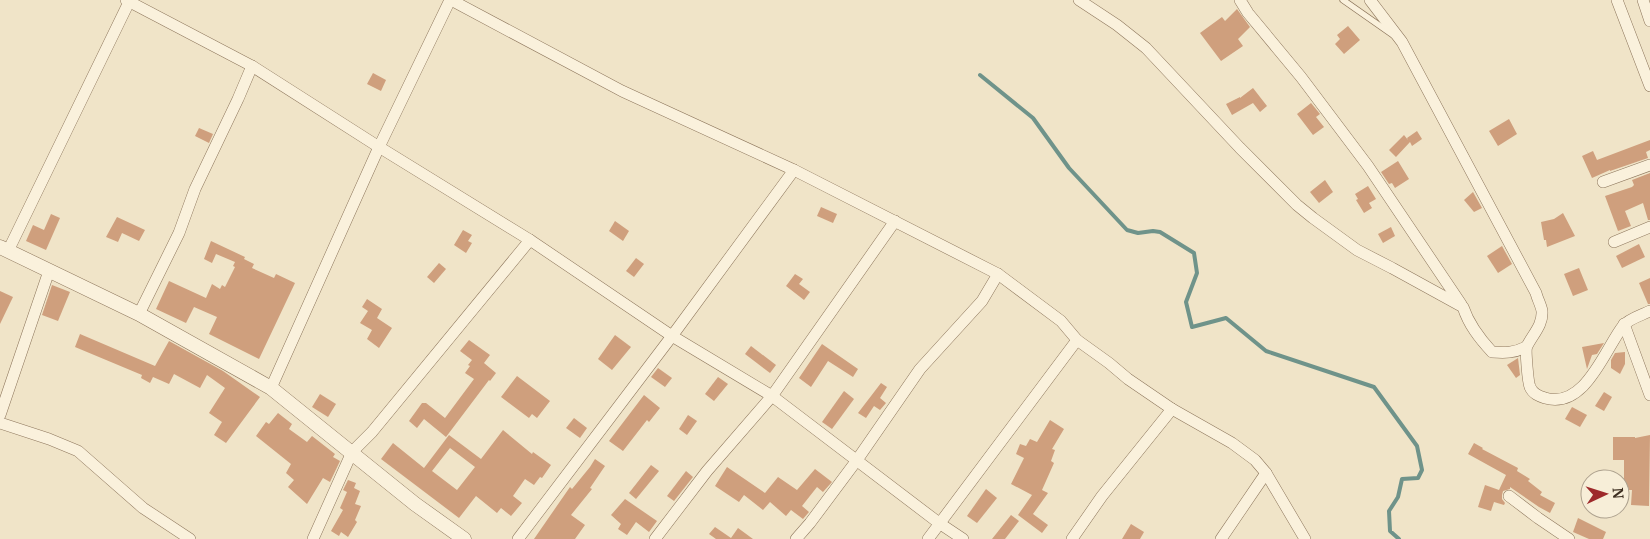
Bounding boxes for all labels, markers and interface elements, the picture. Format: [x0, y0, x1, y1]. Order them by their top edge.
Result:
north arrow [1580, 469, 1630, 519]
text: N [1609, 487, 1627, 499]

